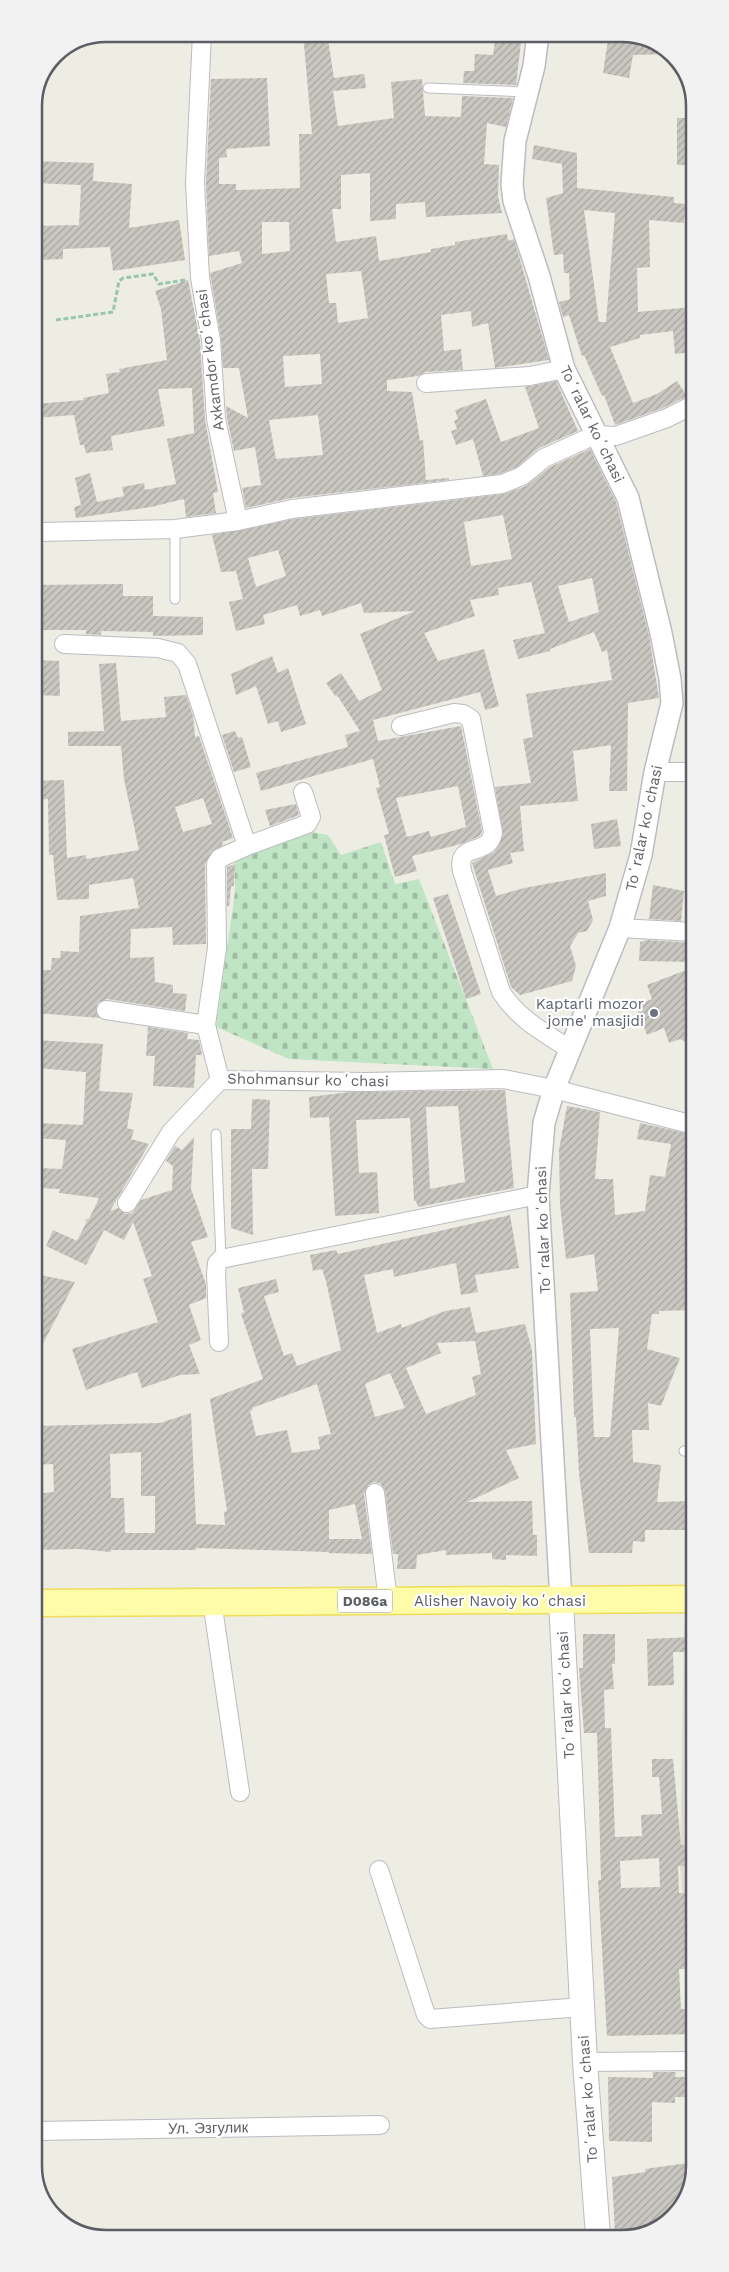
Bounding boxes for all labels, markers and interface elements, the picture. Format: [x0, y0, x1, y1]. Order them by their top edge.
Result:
street label: Axkamdor koʻchasi [192, 288, 228, 432]
street label: Toʻralar koʻchasi [556, 362, 628, 486]
street label: Toʻralar koʻchasi [622, 763, 666, 893]
place label: Kaptarli mozor jome' masjidi [536, 995, 644, 1030]
marker: Kaptarli mozor jome' masjidi [648, 1007, 660, 1019]
street label: Shohmansur koʻchasi [227, 1070, 389, 1090]
street label: Toʻralar koʻchasi [532, 1166, 554, 1294]
road number: D086a [338, 1590, 392, 1612]
street label: Alisher Navoiy koʻchasi [414, 1592, 586, 1610]
street label: Toʻralar koʻchasi [554, 1631, 578, 1759]
street label: Toʻralar koʻchasi [575, 2034, 601, 2164]
street label: Ул. Эзгулик [168, 2118, 249, 2138]

